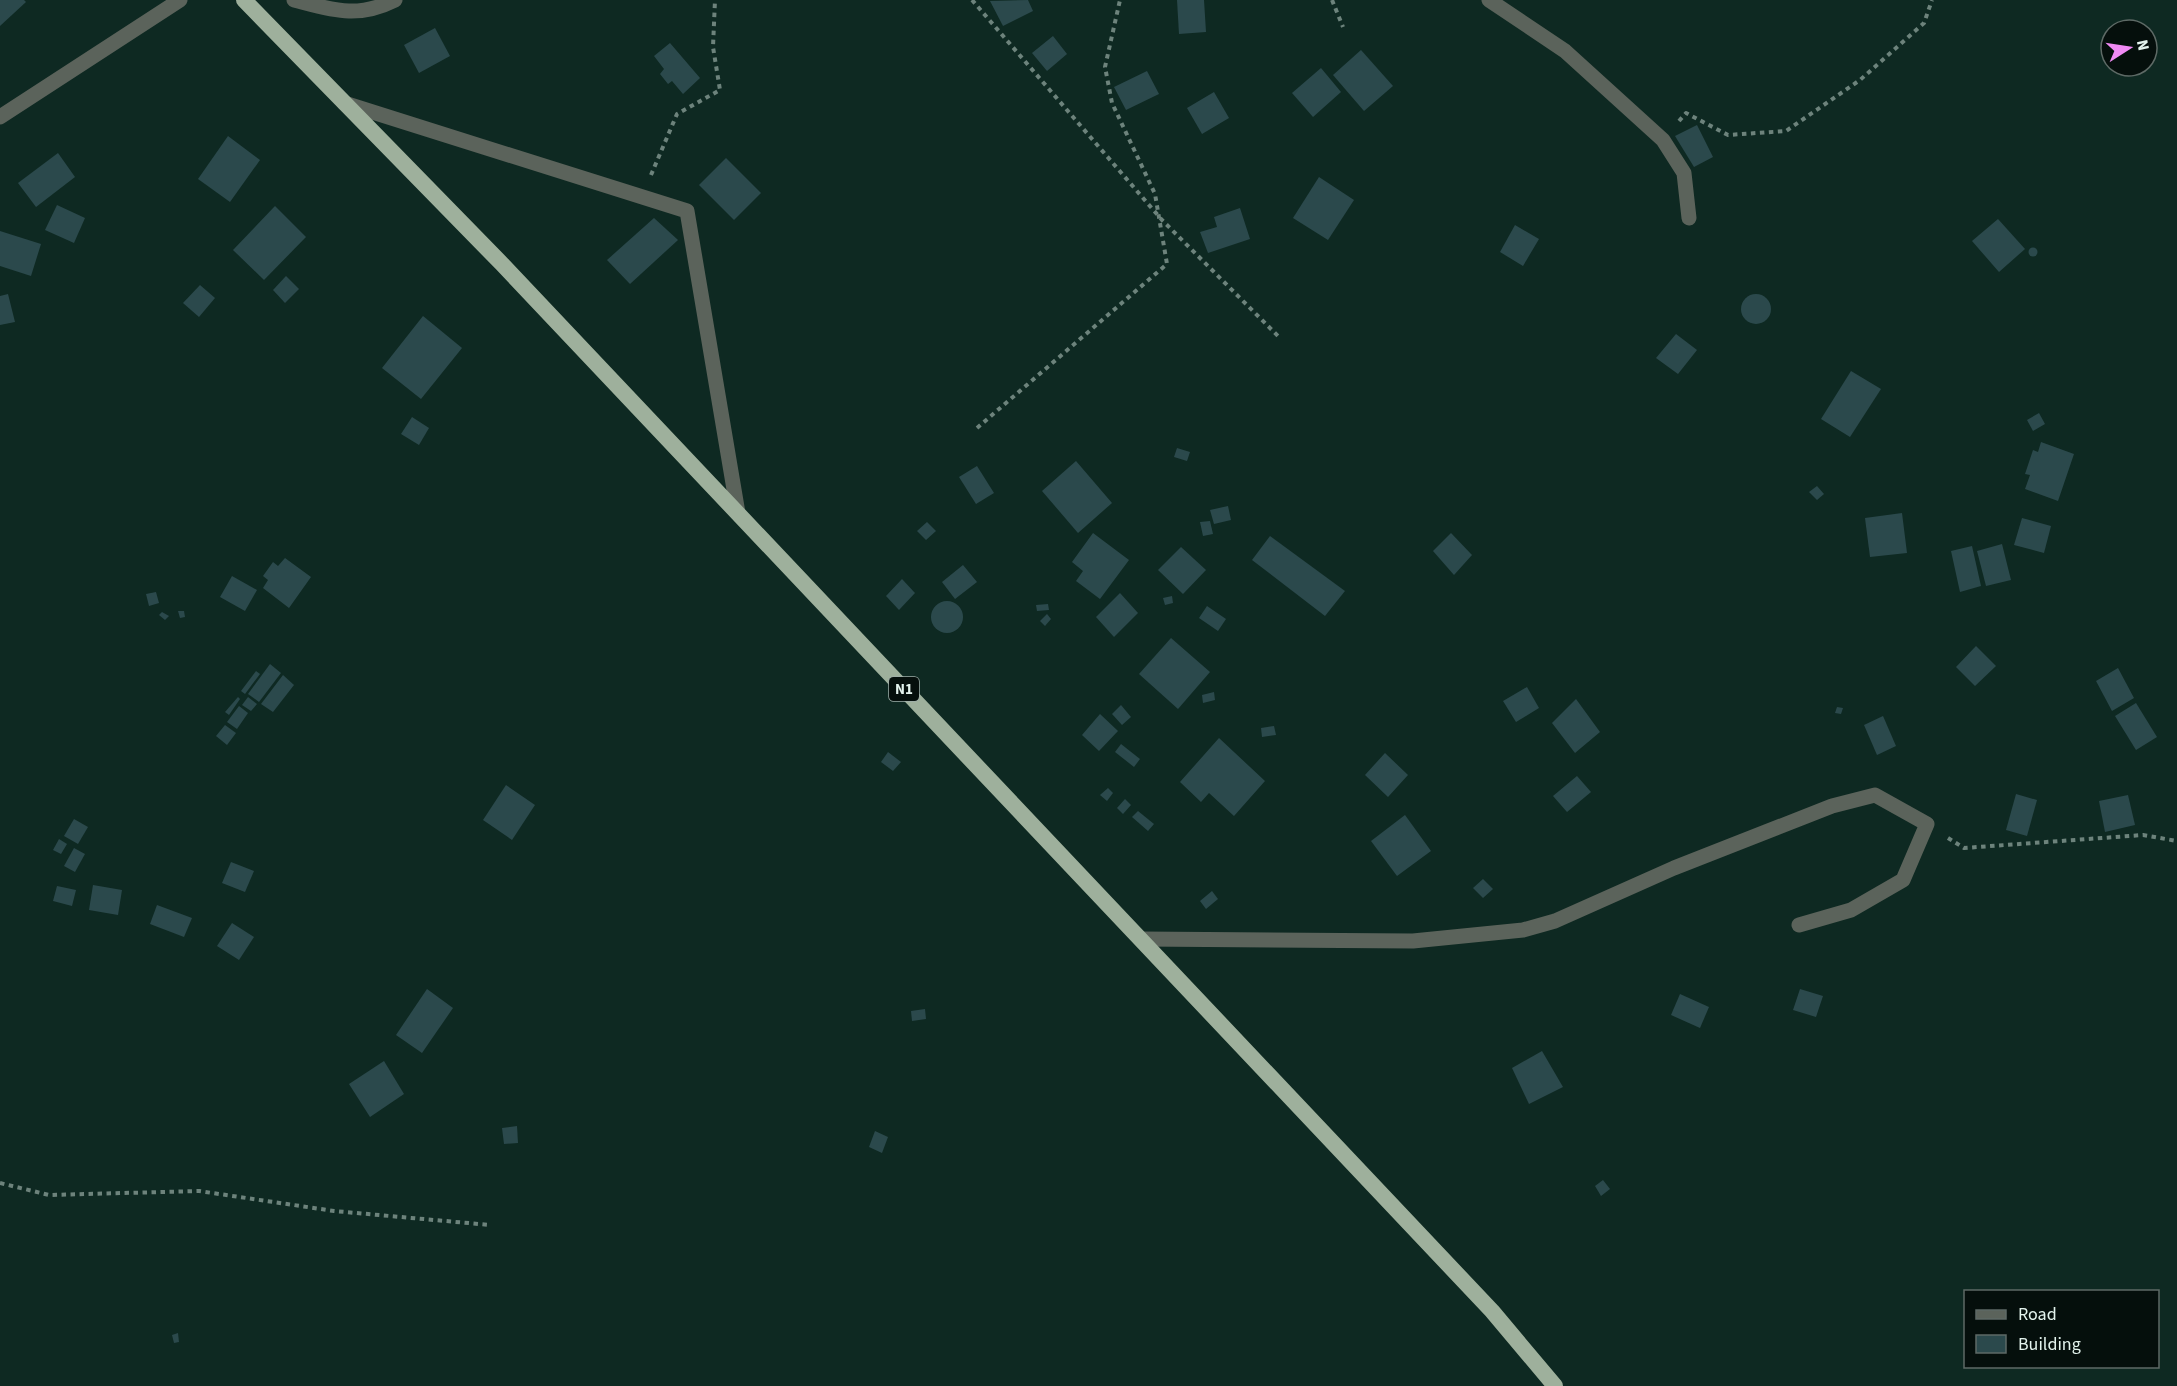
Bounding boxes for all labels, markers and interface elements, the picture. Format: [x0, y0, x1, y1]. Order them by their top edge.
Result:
north arrow [2099, 18, 2159, 78]
text: N [2131, 38, 2155, 53]
road number: N1 [889, 677, 919, 701]
legend [1964, 1290, 2159, 1368]
text: Road [2018, 1302, 2057, 1327]
text: Building [2018, 1332, 2081, 1357]

